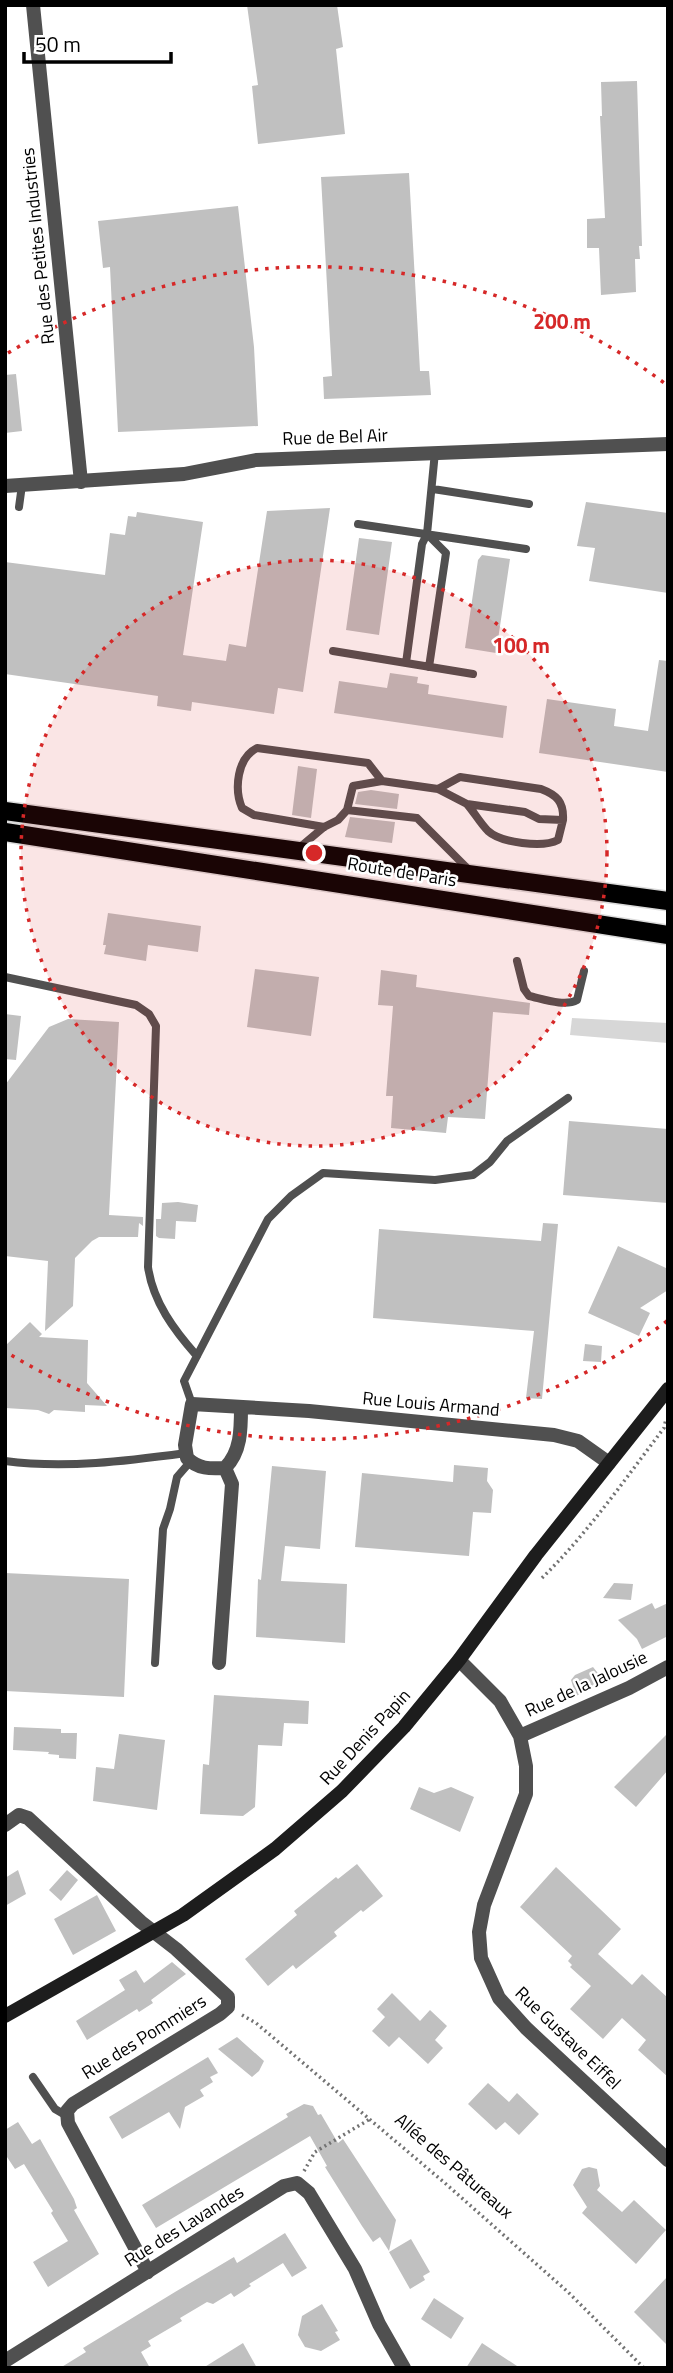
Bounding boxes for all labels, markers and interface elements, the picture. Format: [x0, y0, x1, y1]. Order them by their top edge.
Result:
scale bar [24, 21, 172, 65]
text: 50 m [35, 28, 81, 60]
street label: Rue des Petites Industries [14, 146, 61, 346]
text: 200 m [533, 305, 591, 337]
street label: Rue de Bel Air [282, 421, 388, 452]
text: 100 m [492, 629, 550, 661]
centre of rings [302, 841, 326, 865]
street label: Route de Paris [346, 850, 459, 893]
street label: Rue Louis Armand [361, 1384, 501, 1423]
street label: Rue de la Jalousie [520, 1643, 651, 1724]
street label: Rue Denis Papin [313, 1682, 416, 1791]
street label: Rue Gustave Eiffel [509, 1980, 627, 2095]
street label: Rue des Pommiers [76, 1987, 211, 2086]
street label: Allée des Pâtureaux [389, 2106, 520, 2225]
street label: Rue des Lavandes [119, 2178, 249, 2273]

